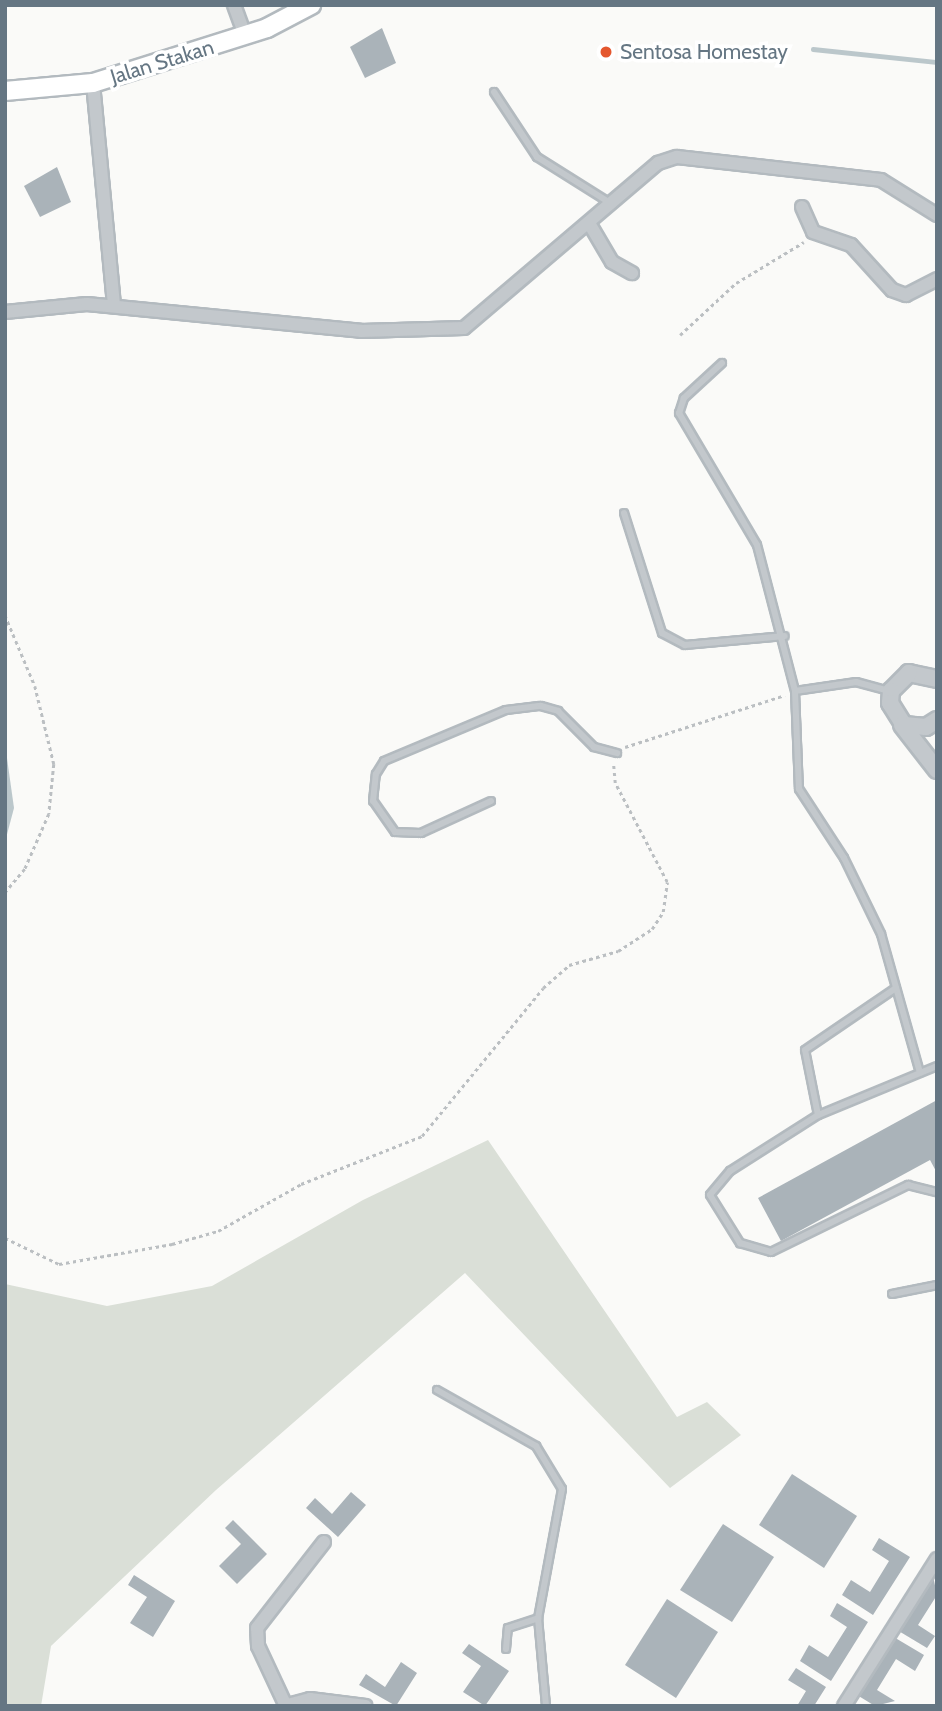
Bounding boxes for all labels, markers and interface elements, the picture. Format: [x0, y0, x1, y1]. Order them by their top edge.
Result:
street label: Jalan Stakan [107, 34, 217, 90]
place label: Sentosa Homestay [620, 39, 788, 65]
marker: Sentosa Homestay [598, 44, 614, 60]

